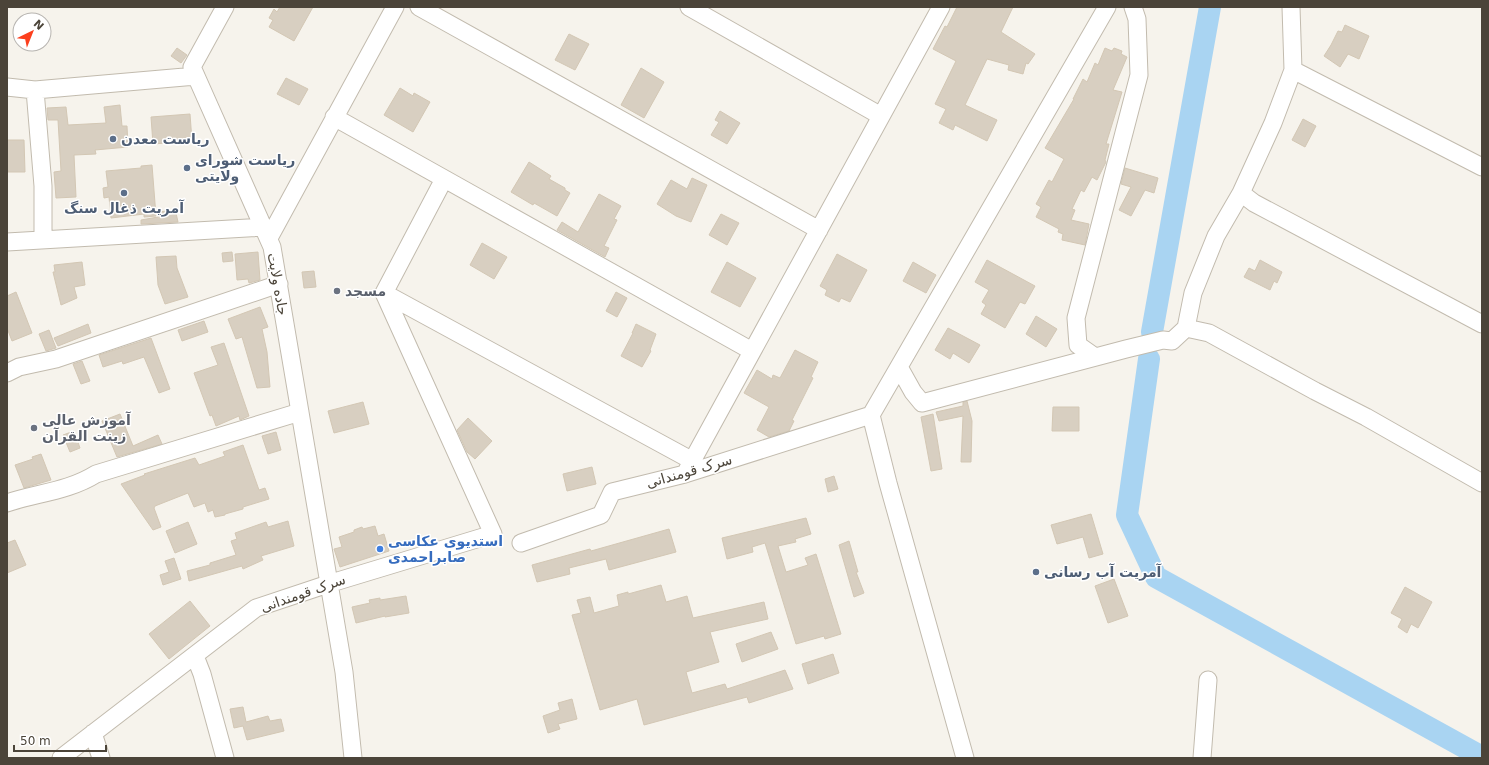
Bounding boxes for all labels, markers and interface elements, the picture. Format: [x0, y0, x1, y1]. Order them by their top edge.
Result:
north arrow [12, 12, 52, 52]
text: N [31, 17, 46, 33]
place label: ریاست معدن [121, 131, 210, 147]
marker: ریاست معدن [108, 134, 118, 144]
place label: ریاست شورای ولایتی [195, 152, 295, 185]
marker: ریاست شورای ولایتی [182, 163, 192, 173]
marker: آمریت ذغال سنگ [119, 188, 129, 198]
place label: آمریت ذغال سنگ [64, 199, 185, 217]
street label: جاده ولایت [264, 251, 291, 317]
place label: مسجد [345, 283, 386, 299]
marker: مسجد [332, 286, 342, 296]
place label: آموزش عالی زینت القرآن [42, 411, 132, 445]
marker: آموزش عالی زینت القرآن [29, 423, 39, 433]
street label: سرک قومندانی [644, 451, 734, 492]
place label: استدیوی عکاسی صابراحمدی [388, 533, 503, 566]
marker: استدیوی عکاسی صابراحمدی [375, 544, 385, 554]
place label: آمریت آب رسانی [1044, 563, 1163, 581]
marker: آمریت آب رسانی [1031, 567, 1041, 577]
street label: سرک قومندانی [258, 571, 348, 616]
scale bar [14, 727, 106, 753]
text: 50 m [20, 734, 51, 748]

